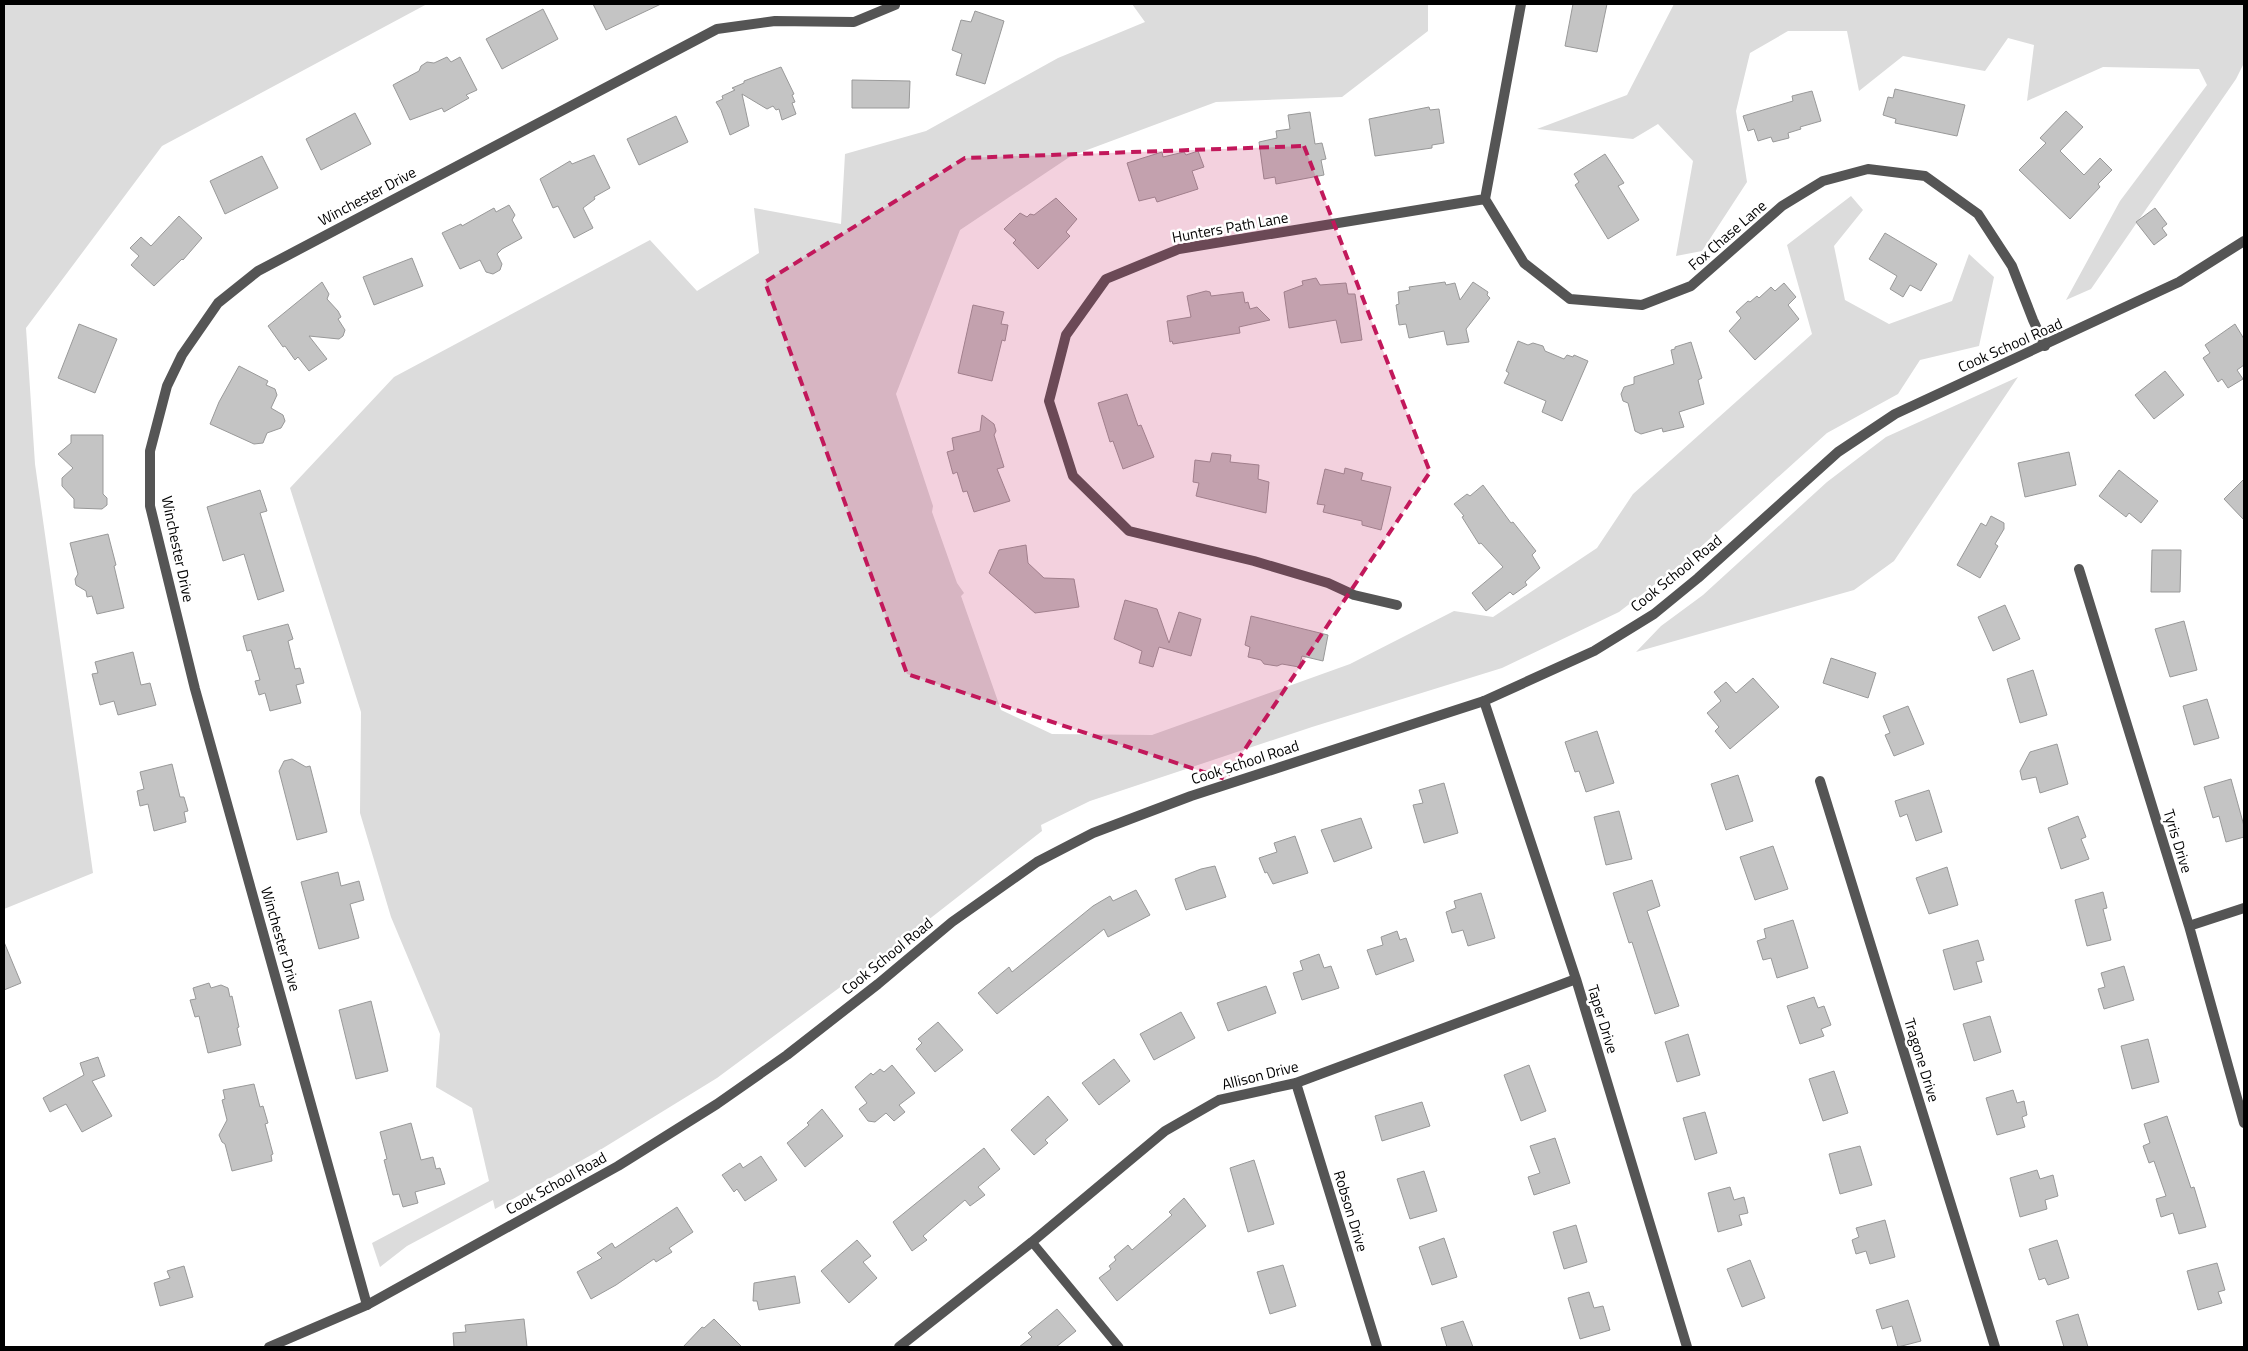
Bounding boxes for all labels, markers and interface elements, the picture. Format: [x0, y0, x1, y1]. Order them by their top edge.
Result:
street label: Winchester Drive [314, 161, 420, 231]
street label: Fox Chase Lane [1683, 194, 1771, 276]
street label: Hunters Path Lane [1170, 205, 1290, 249]
street label: Cook School Road [1954, 312, 2066, 378]
street label: Winchester Drive [156, 494, 200, 604]
street label: Cook School Road [1625, 529, 1727, 617]
street label: Cook School Road [1188, 734, 1302, 790]
street label: Tyris Drive [2157, 806, 2199, 876]
street label: Winchester Drive [255, 884, 307, 994]
street label: Cook School Road [836, 912, 938, 1000]
street label: Taper Drive [1582, 982, 1624, 1056]
street label: Tragone Drive [1898, 1015, 1946, 1105]
street label: Allison Drive [1219, 1054, 1301, 1096]
street label: Cook School Road [501, 1146, 611, 1220]
street label: Robson Drive [1328, 1167, 1374, 1255]

